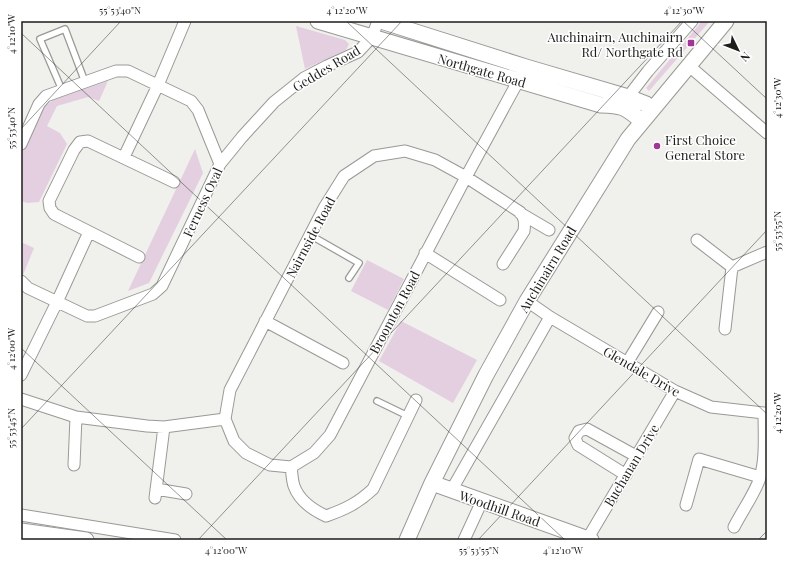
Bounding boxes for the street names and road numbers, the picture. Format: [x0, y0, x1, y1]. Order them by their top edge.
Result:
street label: Geddes Road [289, 41, 363, 95]
street label: Northgate Road [436, 49, 529, 91]
street label: Ferness Oval [178, 164, 226, 239]
street label: Nairnside Road [282, 193, 339, 280]
street label: Auchinairn Road [514, 222, 580, 316]
street label: Broomton Road [365, 267, 423, 356]
street label: Glendale Drive [600, 342, 684, 400]
street label: Buchanan Drive [600, 420, 662, 509]
street label: Woodhill Road [456, 486, 543, 530]

